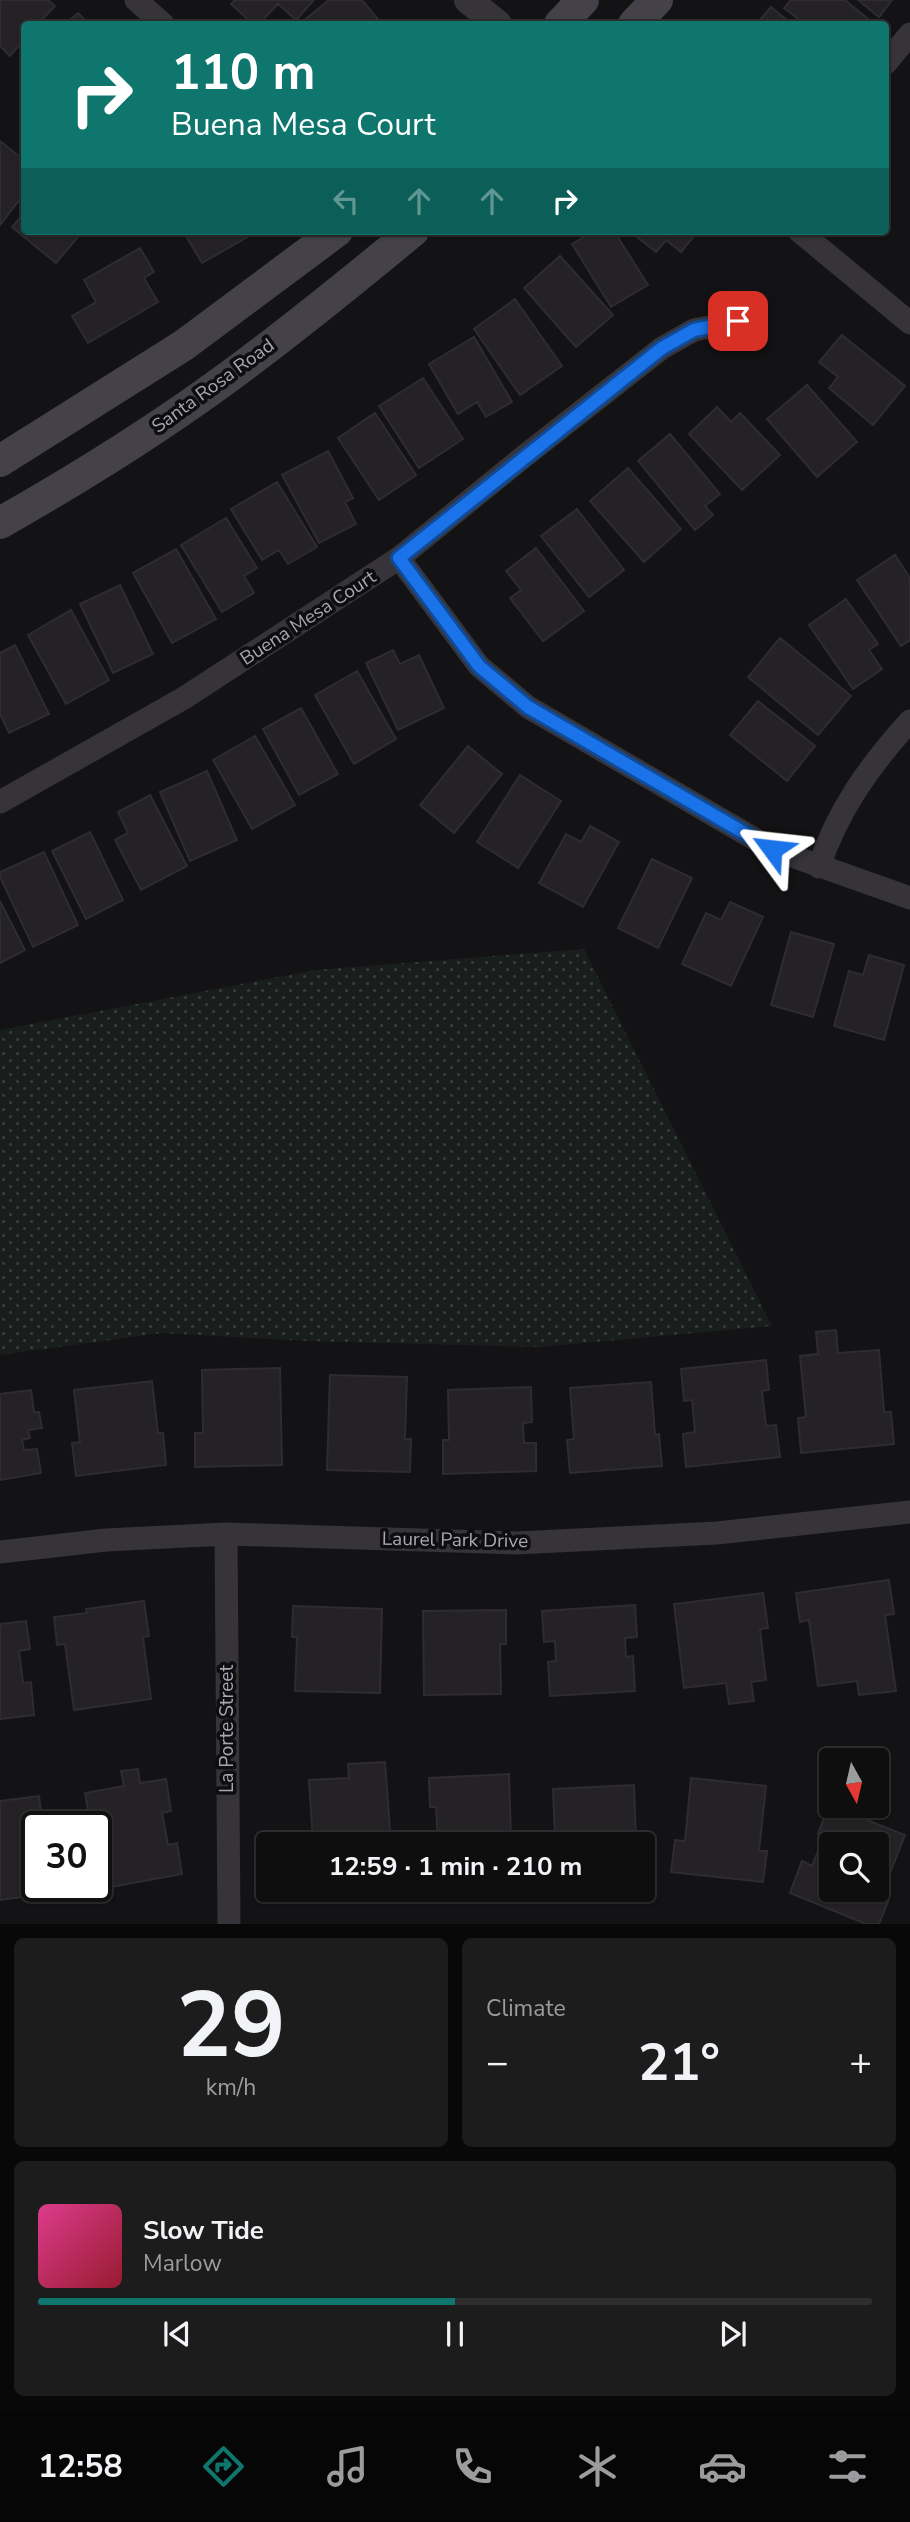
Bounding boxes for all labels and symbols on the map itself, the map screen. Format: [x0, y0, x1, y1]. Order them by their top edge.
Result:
pin [708, 291, 768, 351]
street label: Santa Rosa Road [146, 333, 280, 439]
street label: Buena Mesa Court [235, 564, 381, 672]
position arrow [735, 812, 809, 886]
street label: Laurel Park Drive [382, 1526, 528, 1554]
street label: La Porte Street [214, 1665, 240, 1793]
north arrow [819, 1748, 889, 1818]
speed limit sign: 30 [21, 1811, 112, 1902]

